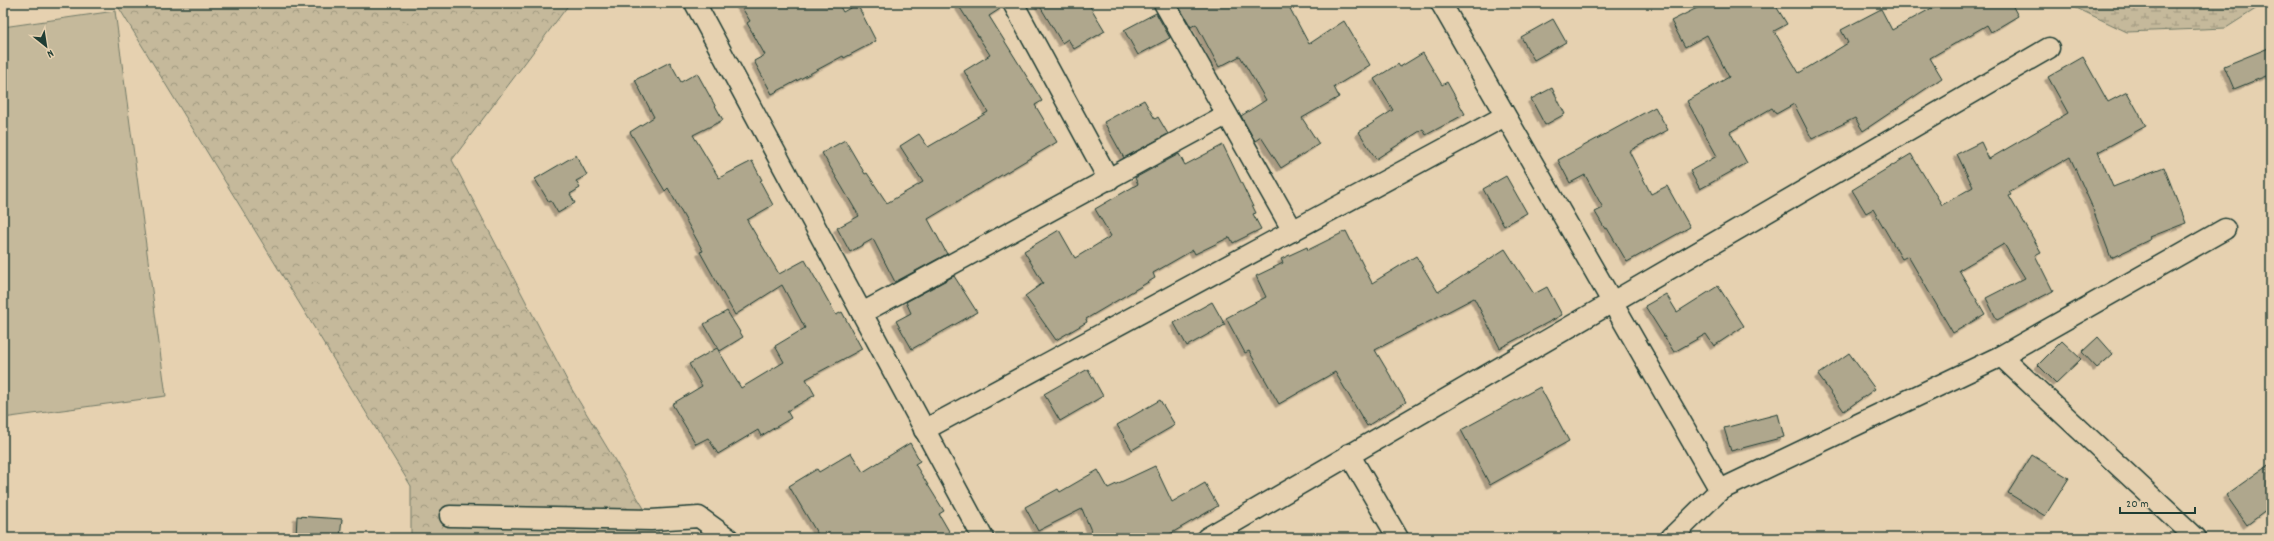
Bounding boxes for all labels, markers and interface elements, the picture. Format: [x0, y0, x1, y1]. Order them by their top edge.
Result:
north arrow [26, 26, 66, 66]
text: N [43, 45, 56, 61]
scale bar [2120, 489, 2195, 515]
text: 20 m [2126, 496, 2149, 513]

